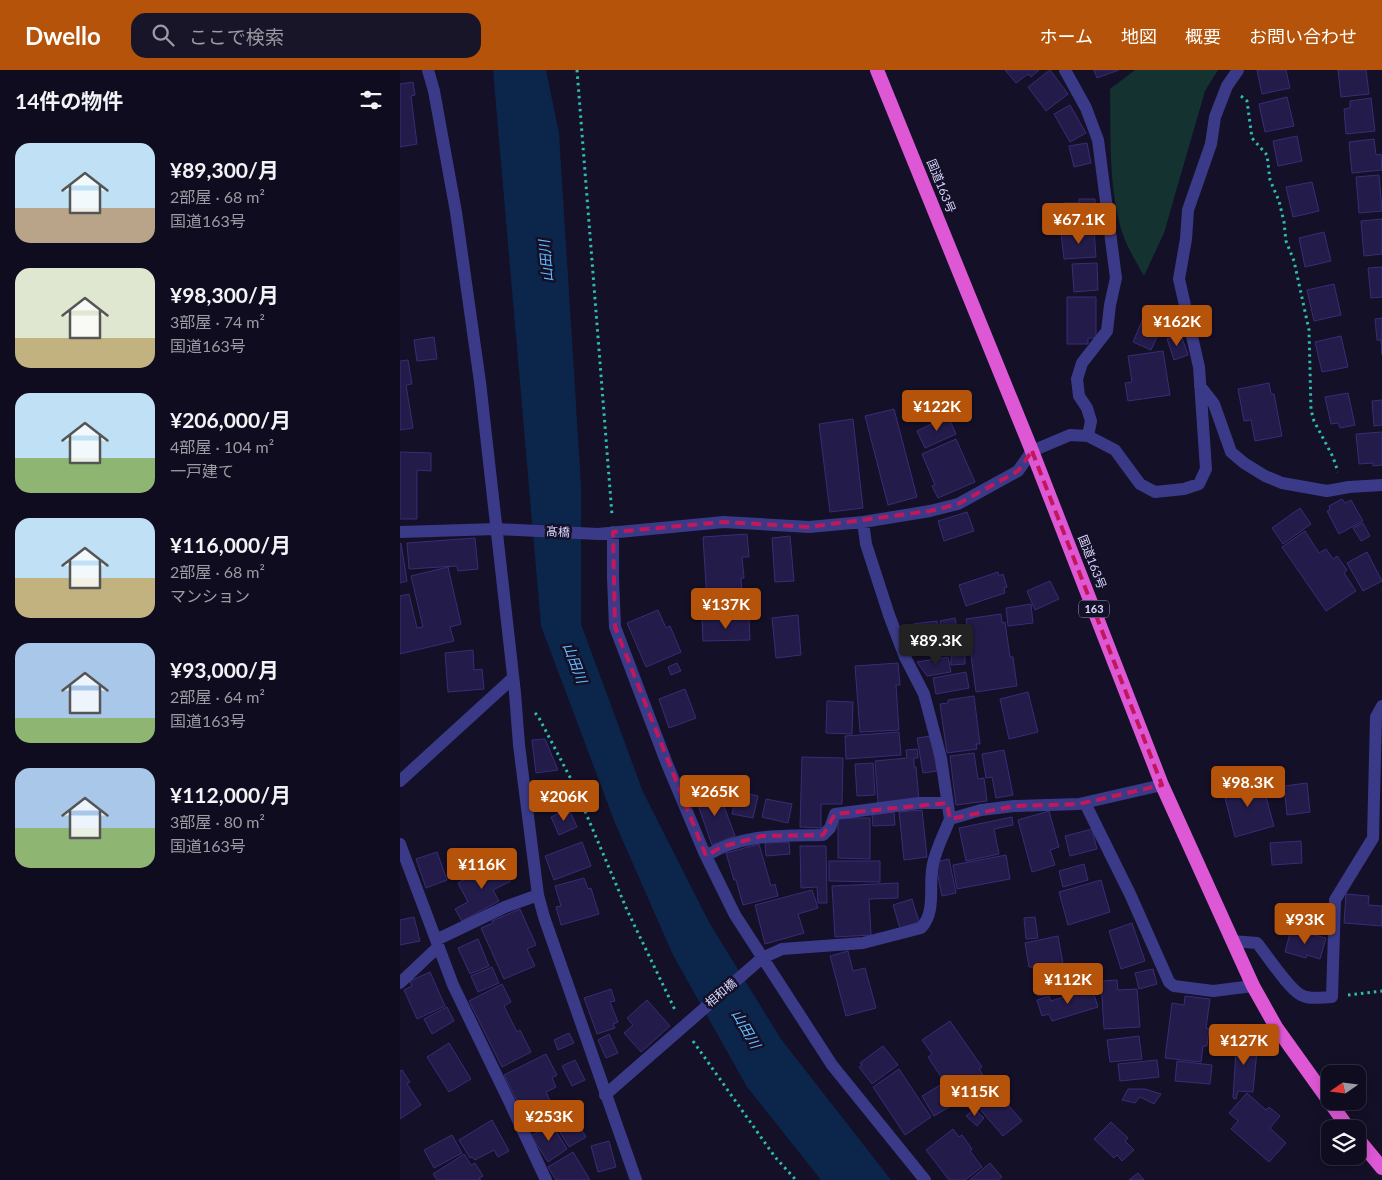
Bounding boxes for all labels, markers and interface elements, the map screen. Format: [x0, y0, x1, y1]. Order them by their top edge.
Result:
search box [131, 13, 481, 58]
text: Dwello [25, 21, 101, 50]
icon: search [149, 21, 177, 49]
text: ここで検索 [189, 25, 284, 48]
text: ホーム [1040, 25, 1093, 47]
text: 地図 [1121, 25, 1157, 47]
text: 概要 [1185, 25, 1221, 47]
text: お問い合わせ [1249, 25, 1357, 47]
icon: filters [357, 86, 385, 114]
text: 14件の物件 [15, 88, 123, 113]
text: ¥89,300/月 [170, 157, 279, 182]
street label: 国道163号 [924, 157, 959, 215]
icon: home [55, 163, 115, 223]
text: 2部屋 · 68 m² [170, 187, 265, 206]
pin: ¥67.1K [1038, 202, 1120, 245]
text: ¥67.1K [1053, 209, 1105, 228]
text: 国道163号 [170, 211, 246, 230]
water label: 山田川 [535, 237, 556, 283]
text: ¥98,300/月 [170, 282, 279, 307]
icon: home [55, 288, 115, 348]
pin: ¥162K [1142, 304, 1212, 347]
text: ¥162K [1153, 311, 1201, 330]
text: 3部屋 · 74 m² [170, 312, 265, 331]
text: 国道163号 [170, 336, 246, 355]
pin: ¥122K [902, 390, 972, 432]
text: ¥122K [913, 396, 961, 415]
text: ¥206,000/月 [170, 407, 291, 432]
icon: home [55, 413, 115, 473]
text: 4部屋 · 104 m² [170, 437, 274, 456]
text: 一戸建て [170, 461, 234, 480]
street label: 髙橋 [546, 523, 570, 540]
text: ¥116,000/月 [170, 532, 291, 557]
street label: 国道163号 [1075, 533, 1110, 591]
icon: home [55, 538, 115, 598]
text: 2部屋 · 68 m² [170, 562, 265, 581]
text: マンション [170, 586, 250, 605]
pin: ¥137K [691, 588, 761, 630]
text: ¥137K [702, 594, 750, 613]
road number: 163 [1079, 600, 1109, 618]
pin: ¥89.3K [895, 624, 977, 666]
text: ¥89.3K [910, 630, 962, 649]
water label: 山田川 [560, 640, 592, 687]
text: ¥93,000/月 [170, 657, 279, 682]
icon: home [55, 663, 115, 723]
text: 2部屋 · 64 m² [170, 687, 265, 706]
text: 国道163号 [170, 711, 246, 730]
pin: ¥98.3K [1207, 766, 1289, 808]
text: ¥98.3K [1222, 772, 1274, 791]
pin: ¥265K [680, 774, 750, 817]
pin: ¥206K [529, 780, 599, 822]
text: ¥265K [691, 781, 739, 800]
text: ¥112,000/月 [170, 782, 291, 807]
text: ¥206K [540, 786, 588, 805]
icon: home [55, 788, 115, 848]
text: 3部屋 · 80 m² [170, 812, 265, 831]
text: 国道163号 [170, 836, 246, 855]
pin: ¥116K [447, 848, 517, 890]
text: ¥116K [458, 854, 506, 873]
pin: ¥93K [1275, 902, 1335, 945]
text: ¥93K [1286, 909, 1324, 928]
pin: ¥112K [1033, 962, 1103, 1005]
text: ¥112K [1044, 969, 1092, 988]
street label: 相和橋 [702, 975, 739, 1010]
water label: 山田川 [729, 1006, 765, 1053]
pin: ¥127K [1209, 1024, 1279, 1066]
text: ¥127K [1220, 1030, 1268, 1049]
north arrow [1321, 1065, 1366, 1110]
map controls [1321, 1065, 1366, 1165]
pin: ¥115K [940, 1074, 1010, 1117]
text: ¥115K [951, 1081, 999, 1100]
pin: ¥253K [514, 1100, 584, 1142]
text: ¥253K [525, 1106, 573, 1125]
button: layers [1321, 1120, 1366, 1165]

